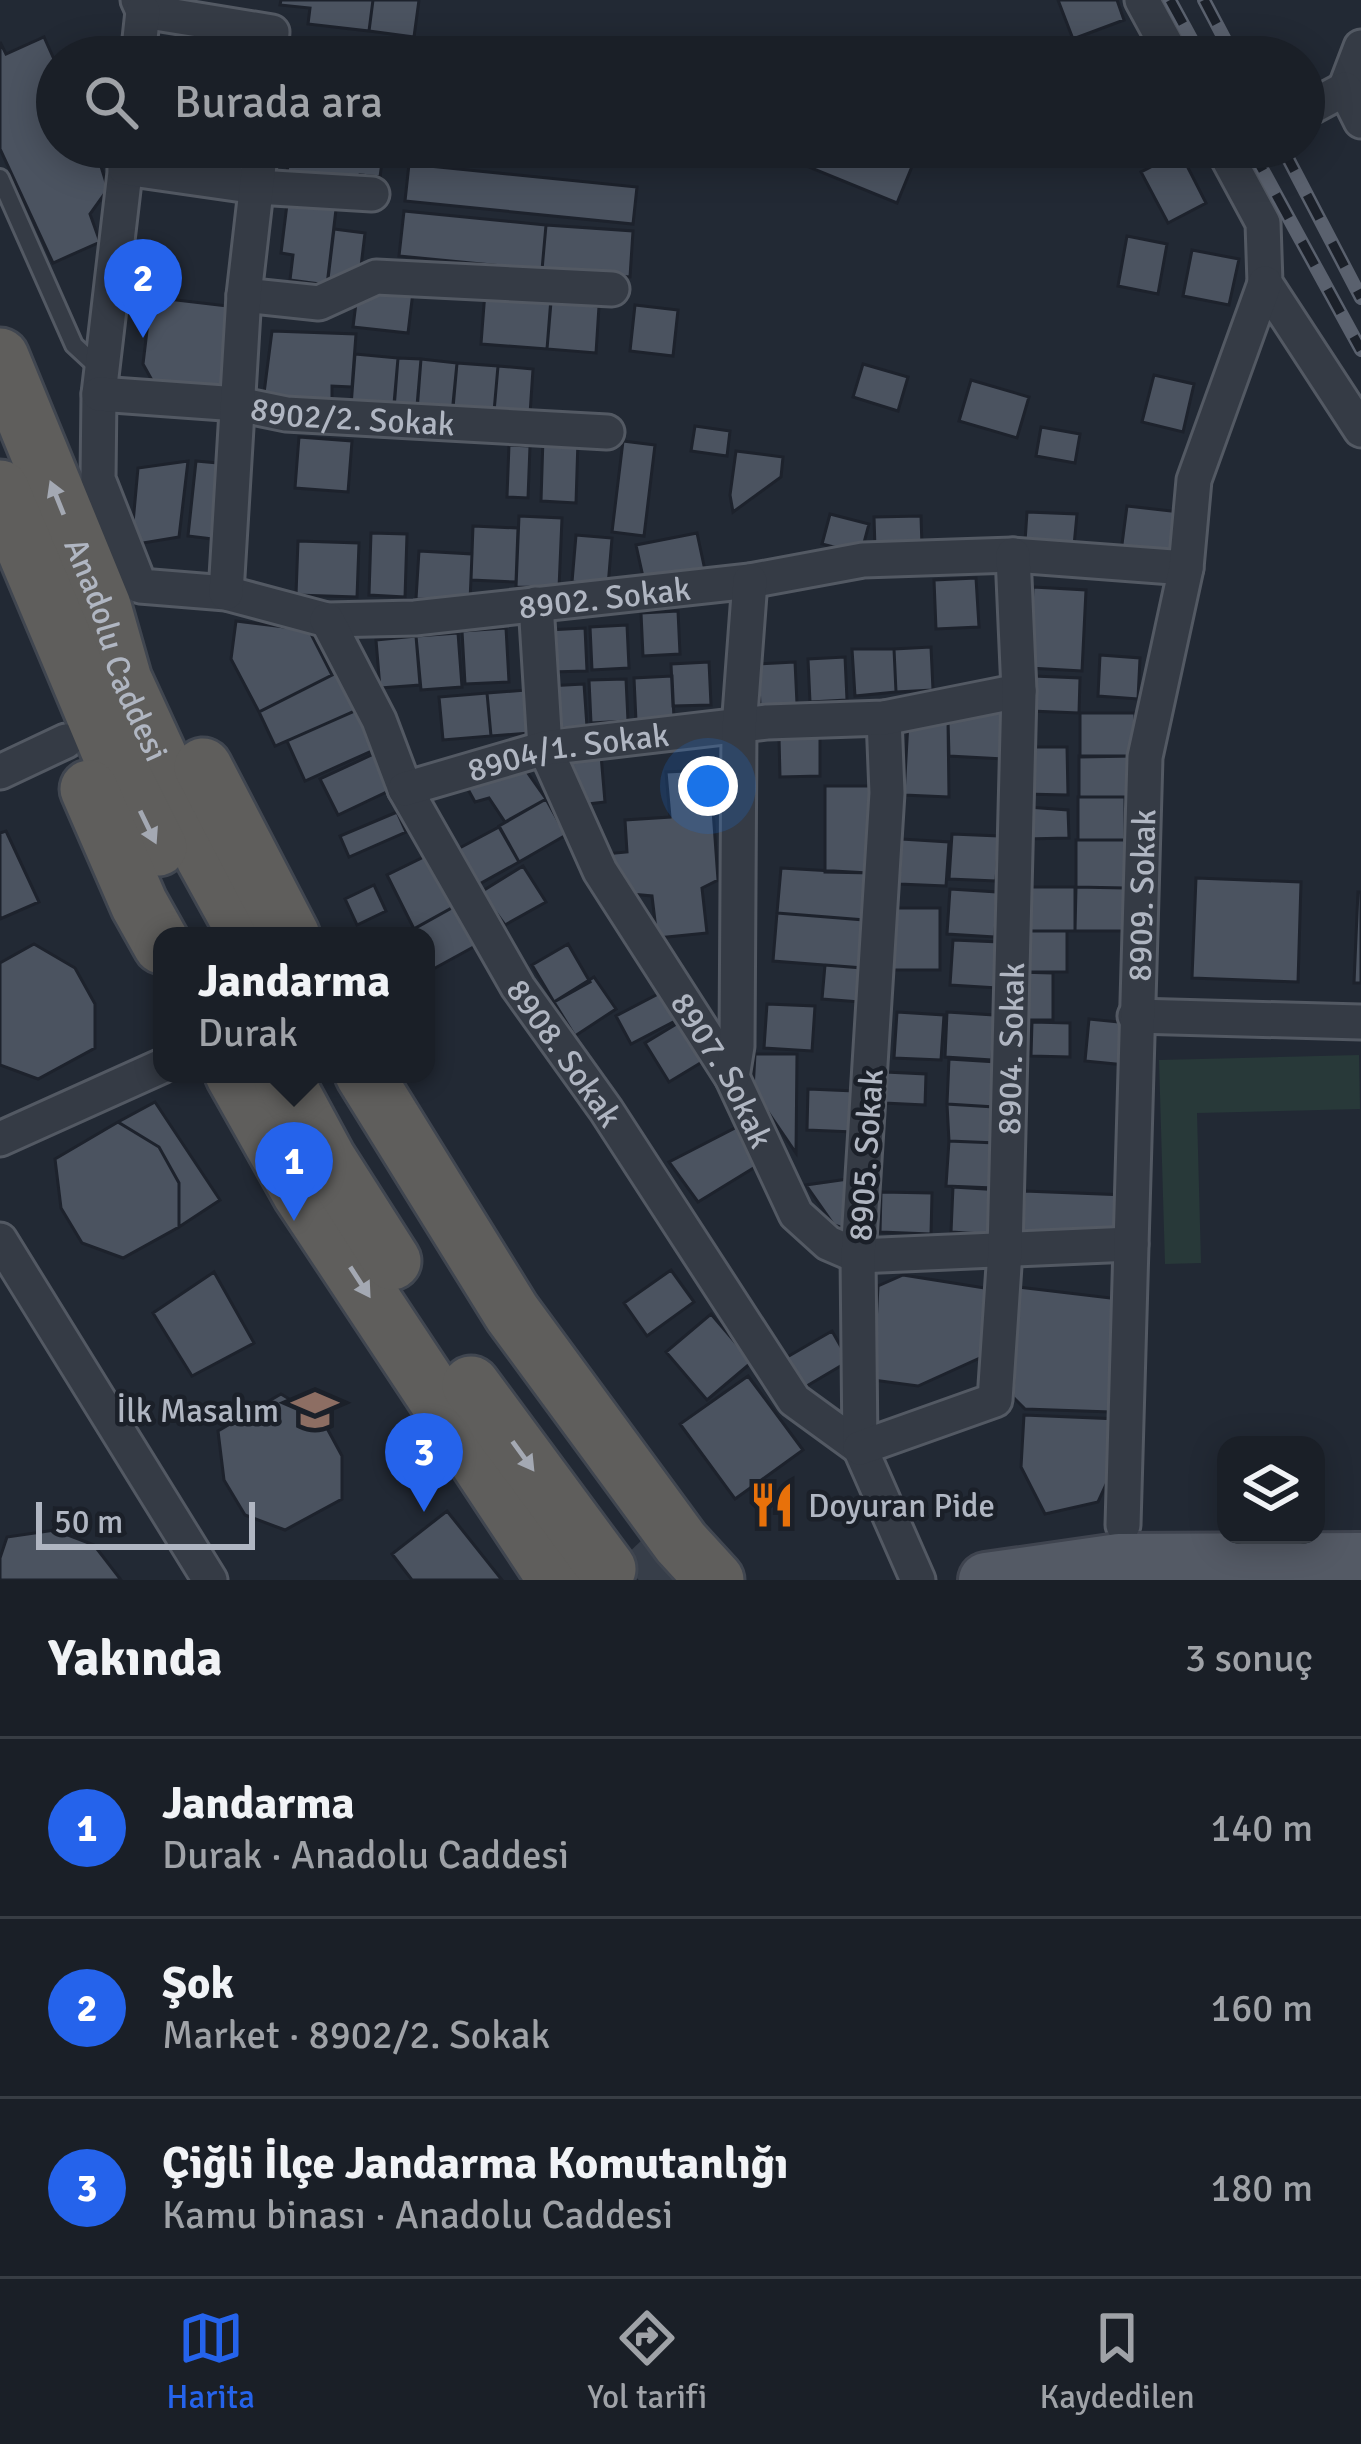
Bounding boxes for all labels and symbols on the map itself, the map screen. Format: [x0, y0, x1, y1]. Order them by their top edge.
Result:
pin: 2 [104, 239, 182, 338]
street label: 8902/2. Sokak [247, 388, 456, 445]
one-way arrow [47, 479, 66, 515]
street label: Anadolu Caddesi [54, 532, 177, 768]
street label: 8902. Sokak [516, 569, 693, 628]
street label: 8904/1. Sokak [463, 715, 671, 792]
your location [678, 756, 738, 816]
street label: 8909. Sokak [1120, 808, 1166, 982]
one-way arrow [138, 810, 158, 845]
street label: 8904. Sokak [989, 962, 1034, 1136]
street label: 8908. Sokak [497, 971, 630, 1135]
street label: 8907. Sokak [661, 985, 781, 1155]
street label: 8905. Sokak [840, 1068, 893, 1243]
pin: 1 [255, 1122, 333, 1221]
one-way arrow [348, 1265, 370, 1298]
school or university icon: İlk Masalım [290, 1385, 340, 1435]
place label: İlk Masalım [116, 1391, 279, 1432]
pin: 3 [385, 1413, 463, 1512]
one-way arrow [511, 1440, 535, 1472]
restaurant icon: Doyuran Pide [747, 1480, 797, 1530]
place label: Doyuran Pide [808, 1486, 995, 1527]
scale bar [36, 1496, 255, 1549]

